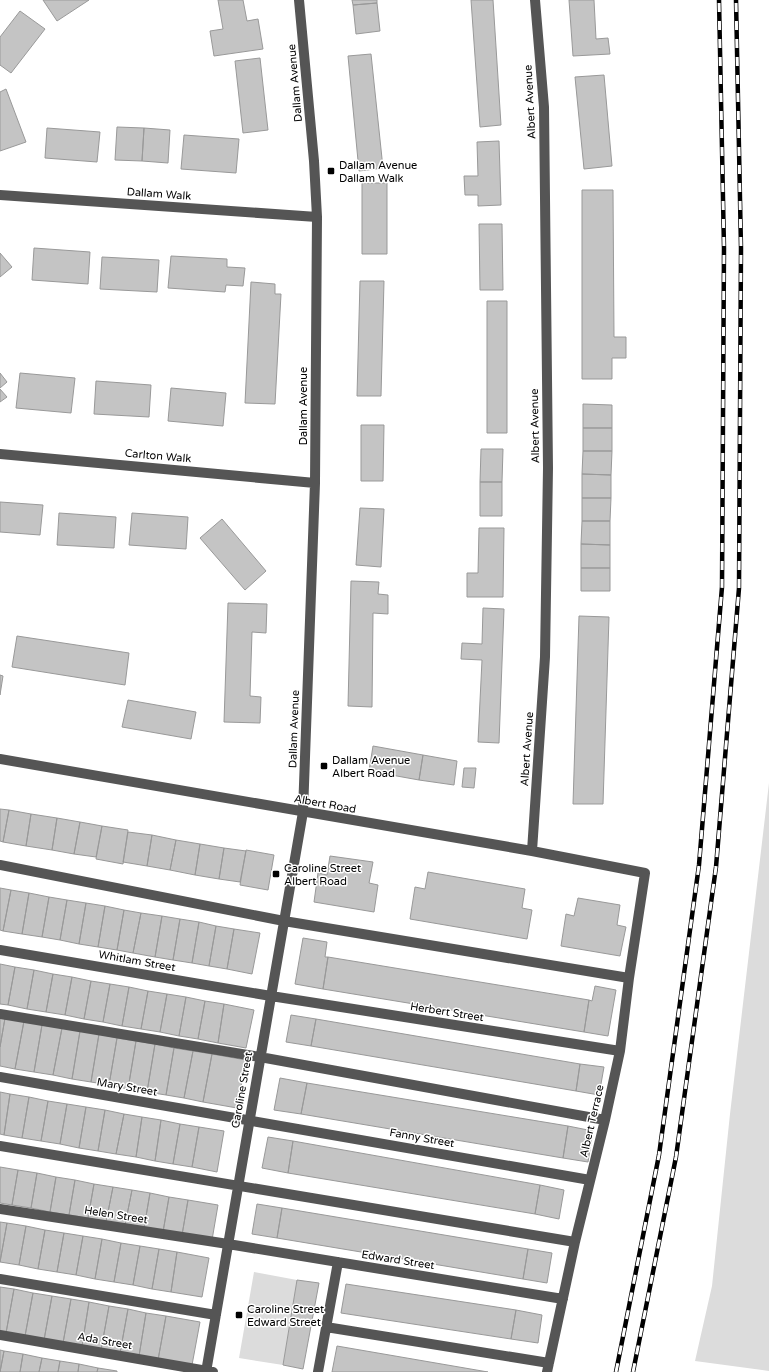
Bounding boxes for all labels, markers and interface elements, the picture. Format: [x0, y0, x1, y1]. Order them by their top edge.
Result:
street label: Dallam Avenue [285, 43, 305, 123]
street label: Albert Avenue [522, 64, 538, 140]
place label: Dallam Avenue Dallam Walk [339, 159, 417, 185]
marker: Dallam Avenue Dallam Walk [326, 166, 336, 176]
street label: Dallam Walk [126, 185, 192, 203]
street label: Dallam Avenue [297, 367, 310, 445]
street label: Albert Avenue [528, 389, 542, 463]
street label: Carlton Walk [124, 447, 192, 465]
street label: Dallam Avenue [286, 690, 302, 768]
street label: Albert Avenue [518, 711, 536, 787]
place label: Dallam Avenue Albert Road [332, 754, 410, 780]
marker: Dallam Avenue Albert Road [319, 761, 329, 771]
street label: Albert Road [293, 792, 357, 816]
place label: Caroline Street Albert Road [284, 862, 361, 888]
marker: Caroline Street Albert Road [271, 869, 281, 879]
street label: Whitlam Street [97, 948, 177, 974]
street label: Herbert Street [409, 1000, 485, 1024]
street label: Caroline Street [229, 1051, 255, 1129]
street label: Mary Street [96, 1075, 158, 1099]
street label: Albert Terrace [577, 1083, 607, 1159]
street label: Fanny Street [389, 1126, 455, 1150]
street label: Helen Street [83, 1204, 149, 1226]
street label: Edward Street [360, 1248, 436, 1272]
place label: Caroline Street Edward Street [247, 1303, 324, 1329]
marker: Caroline Street Edward Street [234, 1310, 244, 1320]
street label: Ada Street [77, 1330, 133, 1352]

